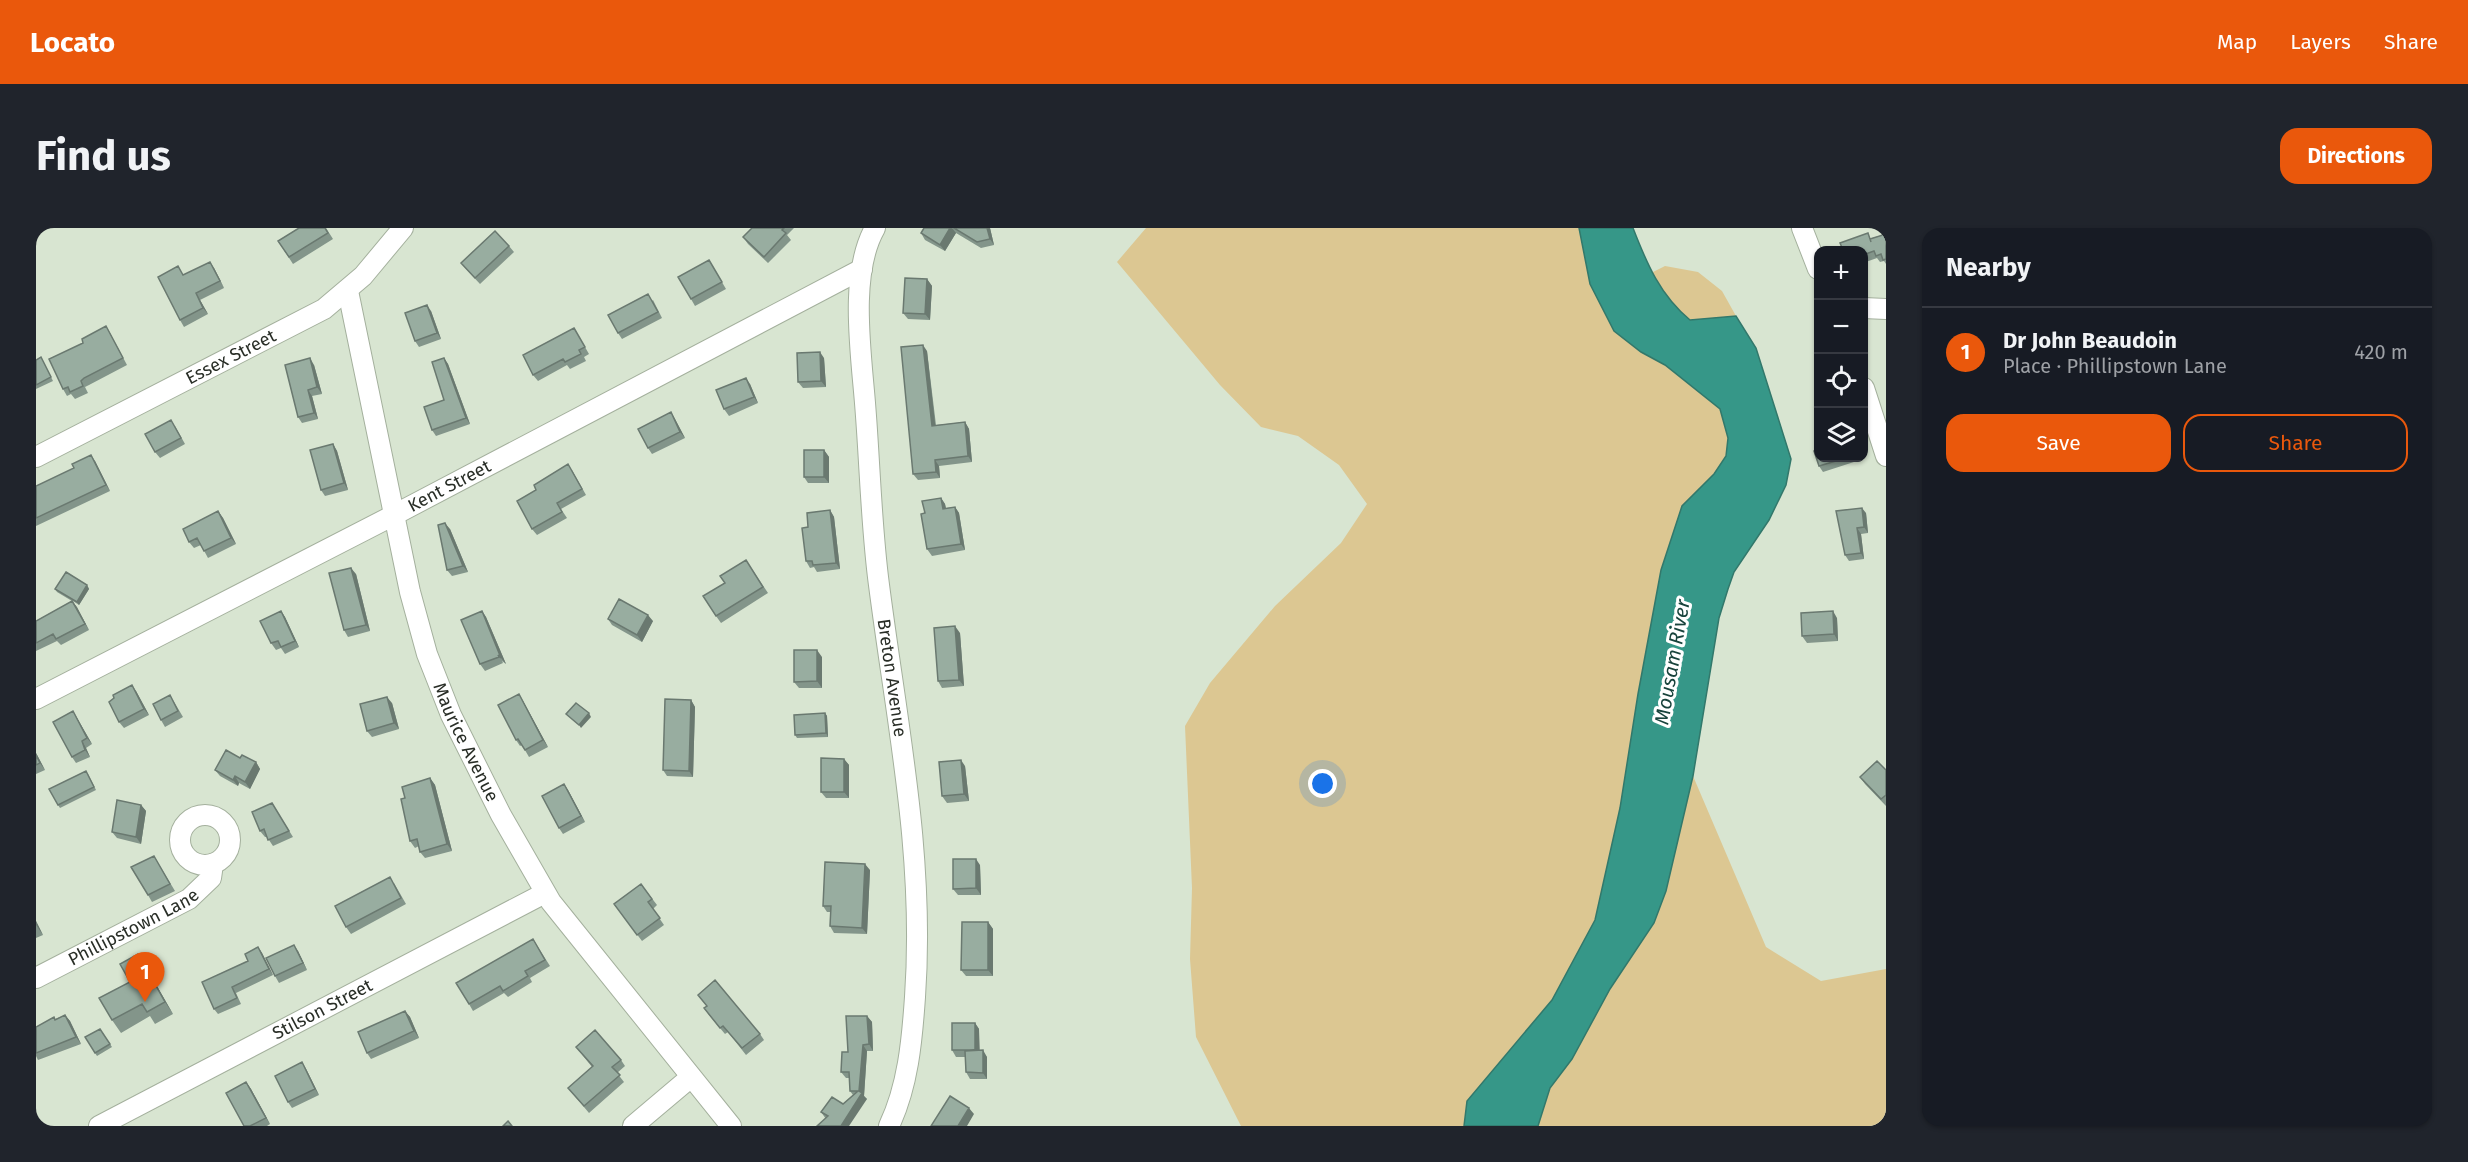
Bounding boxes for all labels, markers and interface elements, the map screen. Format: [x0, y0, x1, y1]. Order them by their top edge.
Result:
text: Locato [30, 26, 115, 59]
text: Map [2217, 29, 2257, 55]
text: Layers [2290, 29, 2351, 55]
text: Share [2384, 29, 2438, 55]
button: Directions [2280, 128, 2432, 184]
text: Find us [36, 131, 171, 181]
map controls [1814, 246, 1868, 462]
button: + [1814, 246, 1868, 300]
text: Nearby [1946, 252, 2031, 283]
button: − [1814, 300, 1868, 354]
street label: Essex Street [182, 324, 280, 389]
text: Dr John Beaudoin [2003, 327, 2177, 354]
text: 1 [1961, 340, 1970, 364]
text: 420 m [2354, 340, 2408, 364]
button: locate [1814, 354, 1868, 408]
text: Place · Phillipstown Lane [2003, 354, 2227, 378]
button: layers [1814, 408, 1868, 462]
button: Save [1946, 414, 2171, 472]
button: Share [2183, 414, 2408, 472]
street label: Kent Street [404, 455, 495, 517]
water label: Mousam River [1649, 596, 1695, 726]
street label: Breton Avenue [873, 617, 911, 738]
street label: Maurice Avenue [428, 680, 503, 805]
your location [1308, 769, 1337, 798]
street label: Phillipstown Lane [65, 884, 204, 970]
pin: 1 [126, 952, 164, 1002]
street label: Stilson Street [269, 974, 377, 1044]

